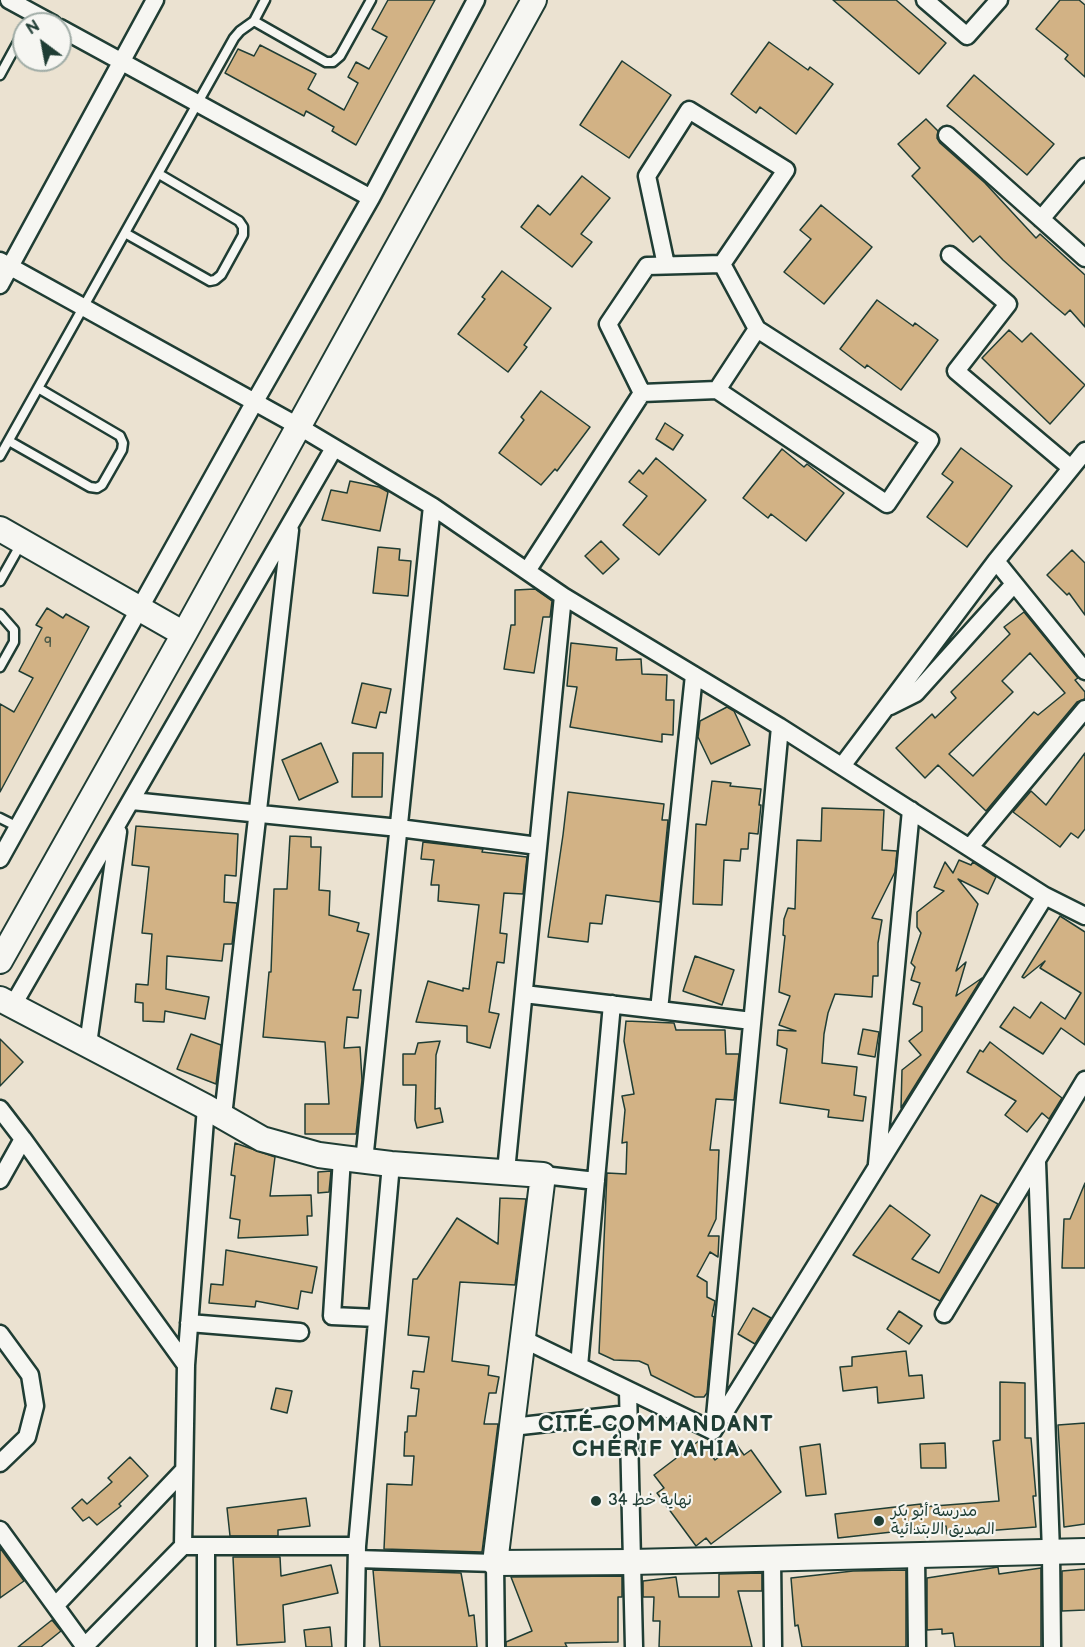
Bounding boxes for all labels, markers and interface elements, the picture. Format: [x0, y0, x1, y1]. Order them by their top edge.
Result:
north arrow [12, 12, 72, 72]
text: N [23, 17, 43, 39]
house number: 9 [44, 635, 52, 651]
district label: CITÉ COMMANDANT CHÉRIF YAHIA [538, 1412, 774, 1464]
place label: نهاية خط 34 [608, 1491, 692, 1511]
marker: نهاية خط 34 [589, 1494, 603, 1508]
place label: مدرسة أبو بكر الصديق الابتدائية [891, 1502, 995, 1540]
marker: مدرسة أبو بكر الصديق الابتدائية [872, 1514, 886, 1528]

